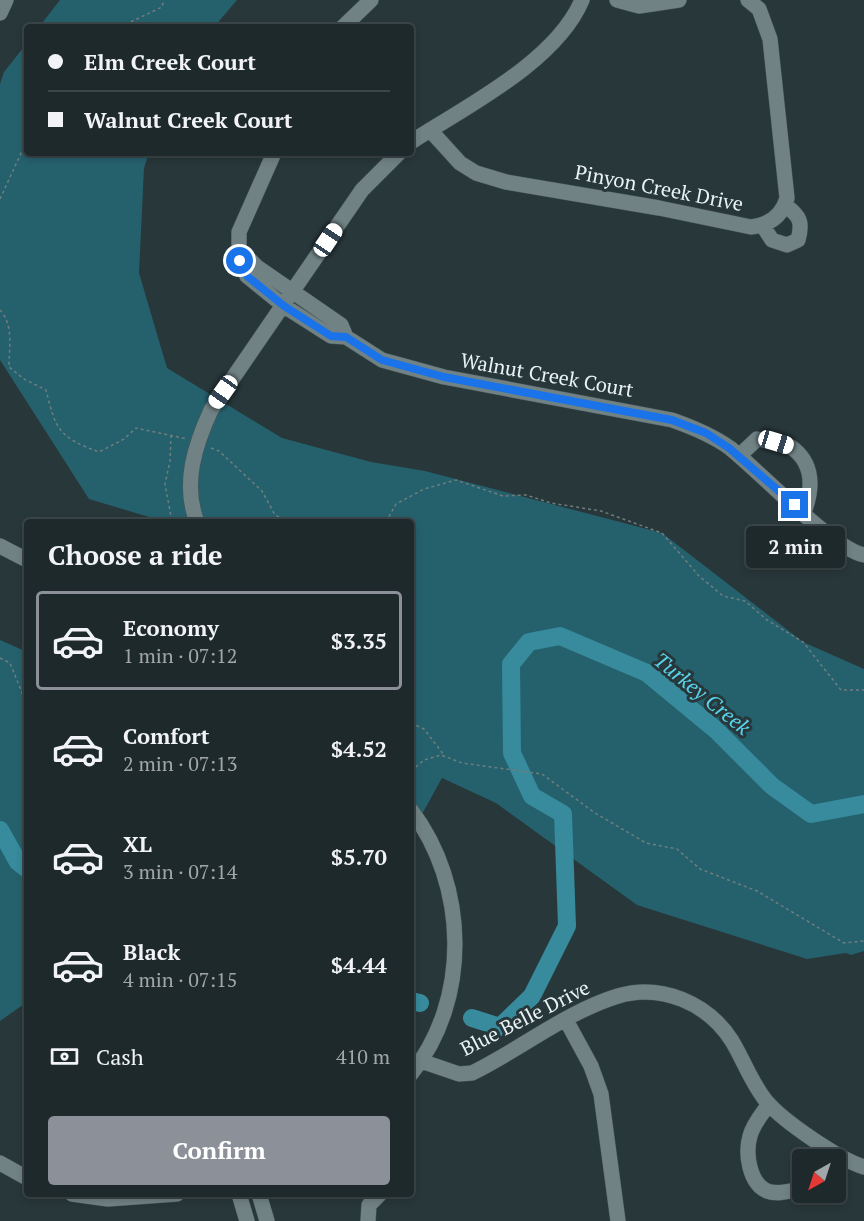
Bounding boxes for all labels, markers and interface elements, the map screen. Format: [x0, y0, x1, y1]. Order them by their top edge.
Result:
text: Elm Creek Court [84, 47, 256, 76]
text: Walnut Creek Court [84, 105, 292, 134]
street label: Pinyon Creek Drive [573, 158, 746, 217]
car [310, 220, 346, 260]
route start [226, 247, 253, 274]
street label: Walnut Creek Court [459, 346, 636, 403]
car [205, 372, 241, 412]
car [756, 428, 796, 456]
route end [781, 491, 808, 518]
callout: 2 min [746, 526, 844, 568]
text: 2 min [768, 533, 823, 560]
text: Choose a ride [48, 537, 223, 573]
text: Economy [123, 613, 219, 642]
icon: car [51, 614, 105, 668]
text: $3.35 [331, 626, 387, 655]
text: 1 min · 07:12 [123, 642, 237, 669]
water label: Turkey Creek [649, 646, 757, 741]
text: Comfort [123, 721, 209, 750]
icon: car [51, 722, 105, 776]
text: $4.52 [331, 734, 387, 763]
text: 2 min · 07:13 [123, 750, 237, 777]
text: XL [123, 829, 152, 858]
icon: car [51, 830, 105, 884]
text: $5.70 [331, 842, 387, 871]
text: 3 min · 07:14 [123, 858, 237, 885]
text: Black [123, 937, 180, 966]
icon: car [51, 938, 105, 992]
text: $4.44 [331, 950, 387, 979]
text: 4 min · 07:15 [123, 966, 237, 993]
street label: Blue Belle Drive [455, 973, 594, 1062]
icon: cash [48, 1040, 81, 1073]
text: Cash [96, 1042, 144, 1071]
text: 410 m [336, 1043, 390, 1070]
button: Confirm [48, 1116, 390, 1185]
north arrow [792, 1149, 846, 1203]
map controls [792, 1149, 846, 1203]

